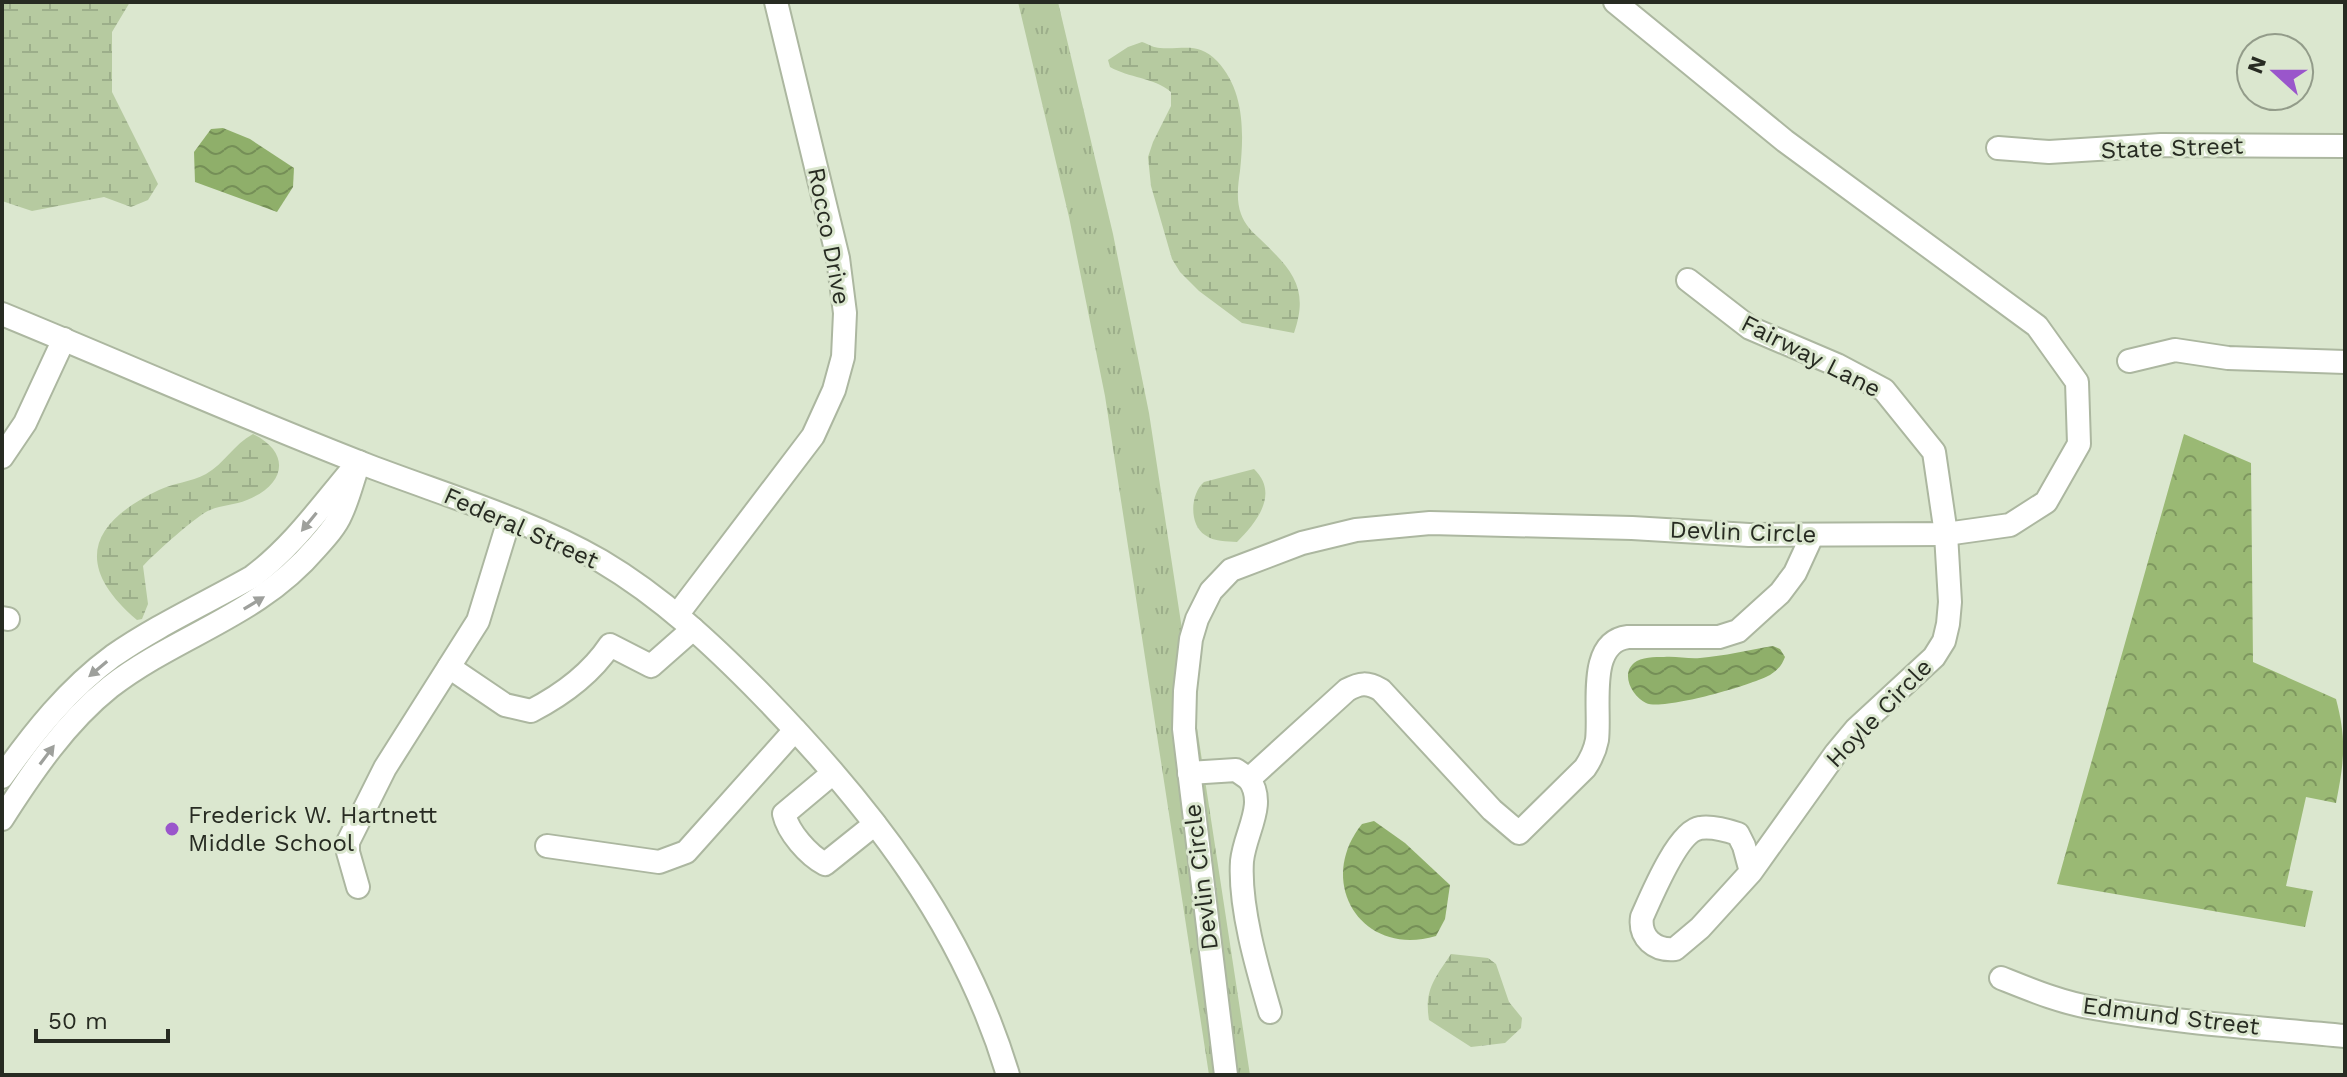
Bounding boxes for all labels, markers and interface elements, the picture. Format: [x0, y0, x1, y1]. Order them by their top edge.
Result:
north arrow [2235, 32, 2315, 112]
text: N [2242, 53, 2271, 77]
street label: State Street [2100, 132, 2244, 164]
street label: Rocco Drive [802, 165, 856, 307]
street label: Fairway Lane [1737, 309, 1885, 403]
street label: Federal Street [439, 481, 603, 575]
one-way arrow [302, 512, 318, 532]
street label: Devlin Circle [1669, 515, 1817, 549]
one-way arrow [243, 596, 265, 610]
street label: Hoyle Circle [1820, 653, 1938, 773]
one-way arrow [88, 660, 108, 677]
one-way arrow [38, 744, 54, 765]
place label: Frederick W. Hartnett Middle School [188, 801, 437, 857]
street label: Devlin Circle [1178, 802, 1224, 952]
marker: Frederick W. Hartnett Middle School [163, 820, 181, 838]
street label: Edmund Street [2081, 991, 2261, 1041]
scale bar [36, 993, 168, 1043]
text: 50 m [48, 1007, 108, 1035]

